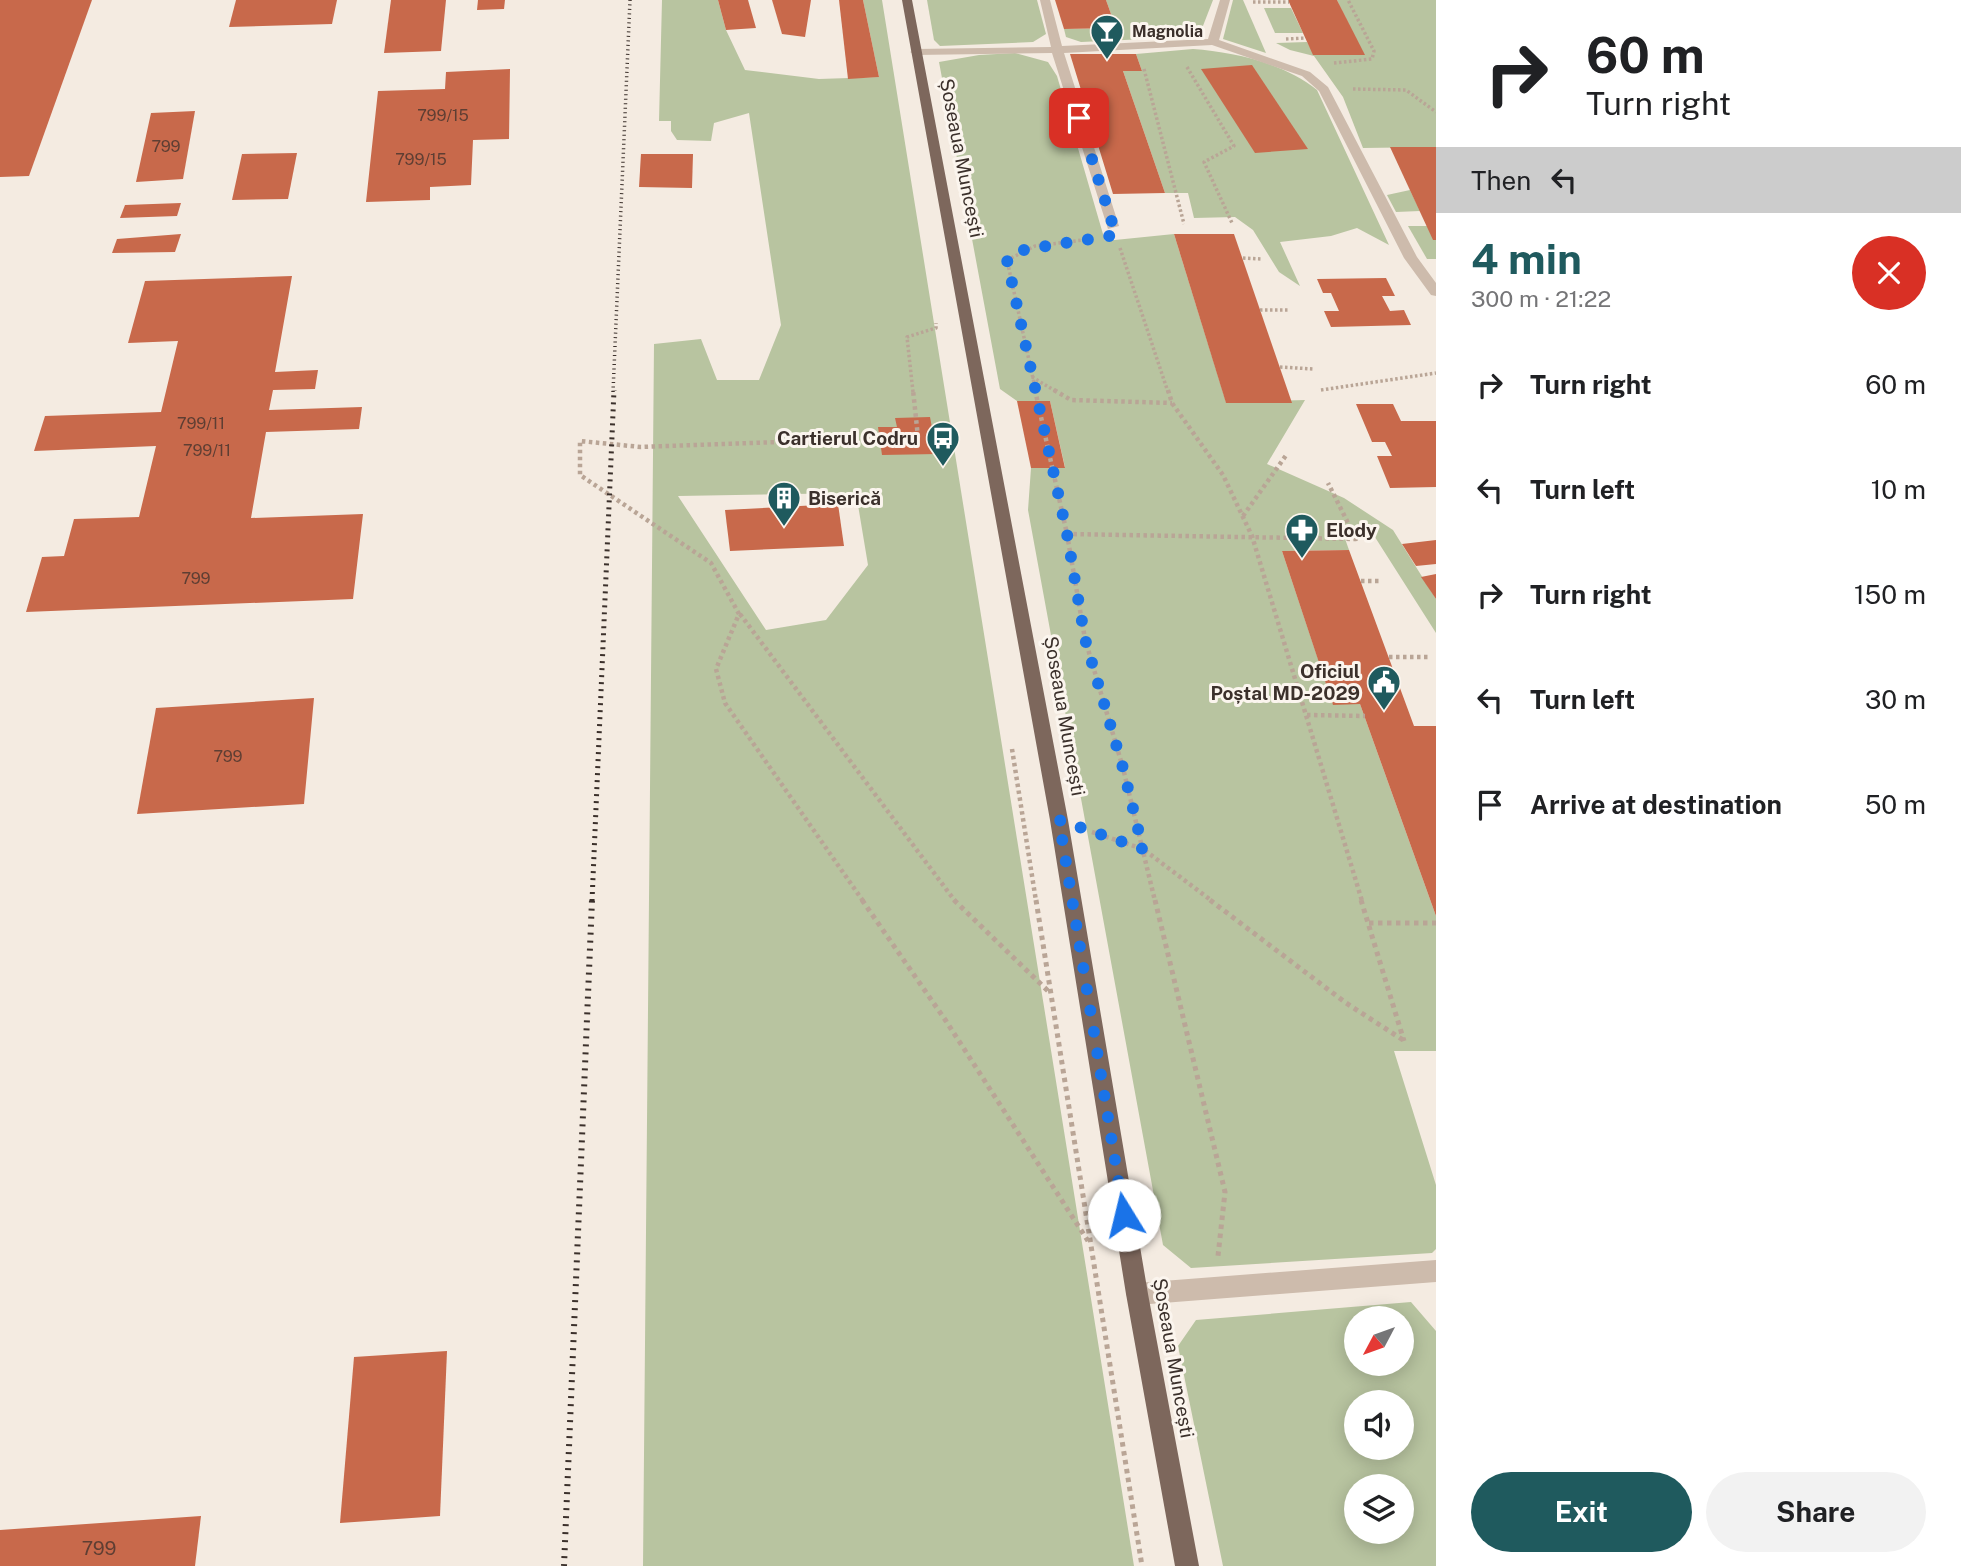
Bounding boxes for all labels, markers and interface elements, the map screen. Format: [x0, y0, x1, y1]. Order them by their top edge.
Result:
bar icon: Magnolia [1088, 12, 1126, 61]
place label: Magnolia [1132, 22, 1203, 41]
text: 60 m [1586, 26, 1705, 84]
icon: right [1471, 28, 1562, 119]
street label: Șoseaua Muncești [936, 77, 988, 239]
text: Turn right [1586, 85, 1731, 122]
pin [1049, 88, 1109, 148]
icon: arrive [1060, 99, 1098, 137]
house number: 799/15 [417, 106, 469, 125]
house number: 799 [151, 137, 181, 156]
house number: 799/15 [395, 150, 447, 169]
icon: left [1545, 161, 1583, 199]
text: Then [1471, 165, 1531, 196]
text: 4 min [1471, 234, 1582, 283]
button: close [1852, 236, 1926, 310]
text: 300 m · 21:22 [1471, 285, 1611, 312]
icon: right [1471, 366, 1509, 404]
text: Turn right [1530, 369, 1652, 400]
text: 60 m [1865, 369, 1926, 400]
house number: 799/11 [177, 414, 225, 433]
bus stop icon: Cartierul Codru [924, 419, 962, 468]
place label: Cartierul Codru [777, 427, 918, 449]
house number: 799/11 [183, 441, 231, 460]
icon: left [1471, 471, 1509, 509]
text: Turn left [1530, 474, 1635, 505]
text: 10 m [1871, 474, 1926, 505]
building icon: Biserică [765, 479, 803, 528]
place label: Biserică [808, 487, 881, 509]
pharmacy icon: Elody [1283, 511, 1321, 560]
place label: Elody [1326, 519, 1377, 541]
house number: 799 [181, 569, 211, 588]
icon: right [1471, 576, 1509, 614]
text: Turn right [1530, 579, 1652, 610]
text: 150 m [1854, 579, 1926, 610]
street label: Șoseaua Muncești [1040, 634, 1090, 798]
place label: Oficiul Poștal MD-2029 [1210, 660, 1360, 704]
public building icon: Oficiul Poștal MD-2029 [1365, 663, 1403, 712]
icon: left [1471, 681, 1509, 719]
text: Turn left [1530, 684, 1635, 715]
text: 30 m [1865, 684, 1926, 715]
house number: 799 [213, 747, 243, 766]
icon: arrive [1471, 786, 1509, 824]
text: Arrive at destination [1530, 789, 1782, 820]
text: 50 m [1865, 789, 1926, 820]
position arrow [1087, 1178, 1161, 1252]
street label: Șoseaua Muncești [1149, 1276, 1199, 1440]
north arrow [1344, 1306, 1414, 1376]
map controls [1344, 1306, 1414, 1544]
button: sound [1344, 1390, 1414, 1460]
button: Exit [1471, 1472, 1692, 1552]
button: Share [1706, 1472, 1926, 1552]
button: layers [1344, 1474, 1414, 1544]
house number: 799 [82, 1537, 116, 1559]

